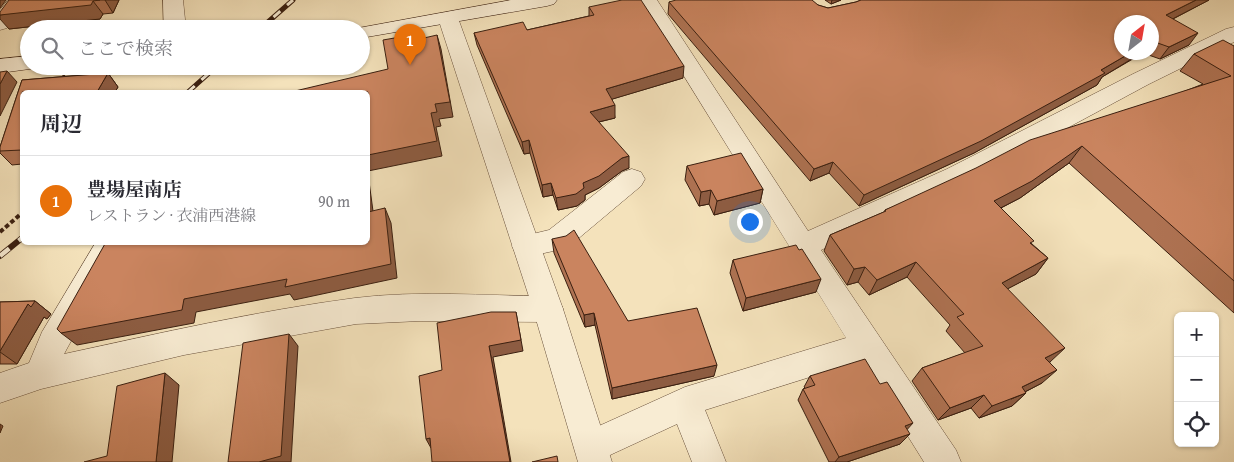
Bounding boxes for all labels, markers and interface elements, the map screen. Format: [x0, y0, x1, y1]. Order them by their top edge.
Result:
north arrow [1114, 15, 1159, 60]
search box [20, 20, 370, 75]
pin: 1 [394, 24, 426, 65]
icon: search [38, 34, 66, 62]
text: ここで検索 [78, 34, 173, 62]
text: 周辺 [40, 108, 82, 139]
text: 豊場屋南店 [87, 175, 182, 203]
text: 1 [52, 189, 60, 213]
text: 90 m [318, 189, 350, 213]
text: レストラン · 衣浦西港線 [87, 203, 256, 227]
your location [737, 209, 763, 235]
map controls [1174, 312, 1219, 447]
button: + [1174, 312, 1219, 357]
button: − [1174, 357, 1219, 402]
button: locate [1174, 402, 1219, 447]

